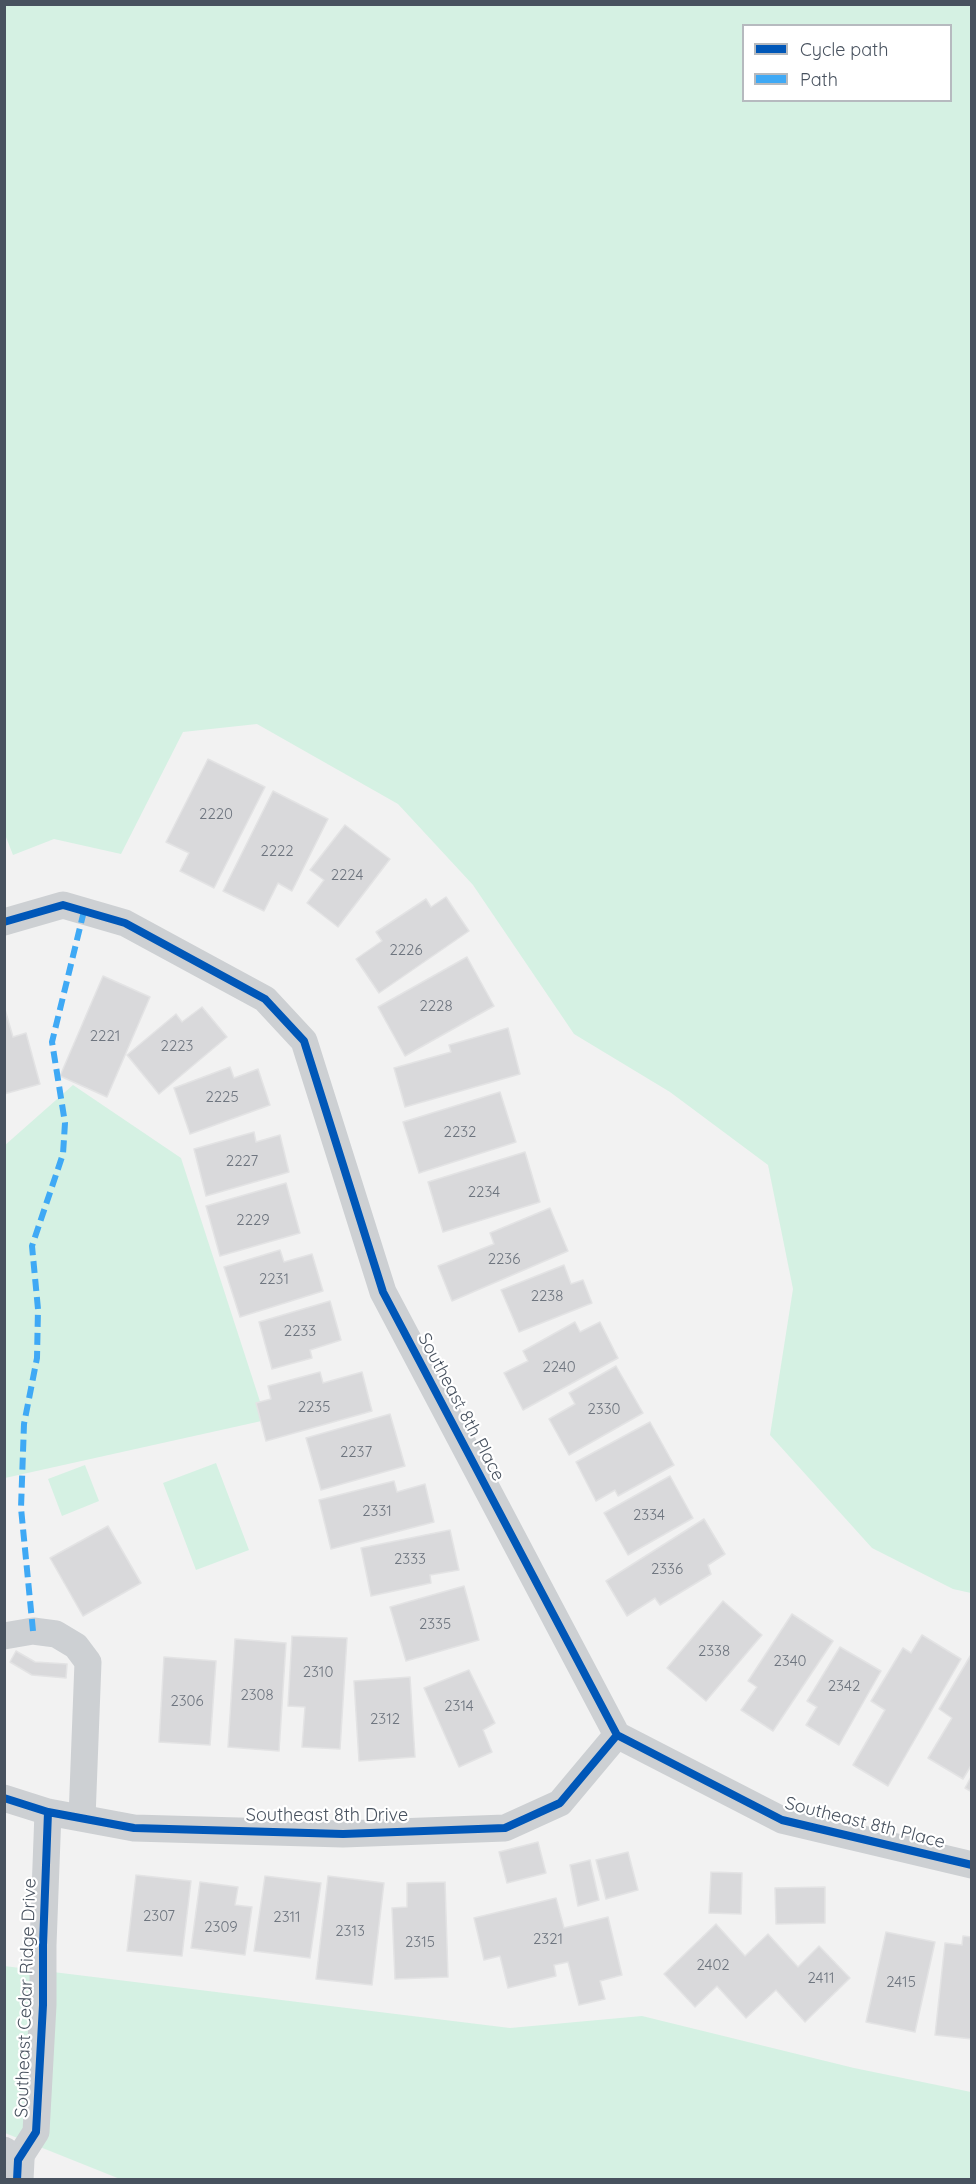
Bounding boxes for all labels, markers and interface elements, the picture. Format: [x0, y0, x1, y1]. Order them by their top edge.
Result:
legend [742, 24, 952, 102]
text: Cycle path [800, 38, 888, 61]
text: Path [800, 68, 838, 91]
house number: 2220 [199, 805, 233, 823]
house number: 2222 [260, 842, 294, 860]
house number: 2224 [331, 866, 363, 884]
house number: 2226 [390, 941, 422, 959]
house number: 2228 [419, 997, 453, 1015]
house number: 2221 [90, 1027, 120, 1045]
house number: 2223 [161, 1037, 193, 1055]
house number: 2225 [205, 1088, 239, 1106]
house number: 2232 [444, 1123, 476, 1141]
house number: 2227 [226, 1152, 258, 1170]
house number: 2234 [468, 1183, 500, 1201]
house number: 2229 [236, 1211, 270, 1229]
house number: 2236 [488, 1250, 520, 1268]
house number: 2231 [259, 1270, 289, 1288]
house number: 2238 [531, 1287, 563, 1305]
house number: 2233 [284, 1322, 316, 1340]
street label: Southeast 8th Place [413, 1329, 509, 1485]
house number: 2240 [542, 1358, 576, 1376]
house number: 2235 [298, 1398, 330, 1416]
house number: 2330 [588, 1400, 620, 1418]
house number: 2237 [340, 1443, 372, 1461]
house number: 2331 [362, 1502, 392, 1520]
house number: 2334 [633, 1506, 665, 1524]
house number: 2333 [394, 1550, 426, 1568]
house number: 2336 [651, 1560, 683, 1578]
house number: 2335 [419, 1615, 451, 1633]
house number: 2338 [698, 1642, 730, 1660]
house number: 2340 [774, 1652, 806, 1670]
house number: 2310 [303, 1663, 333, 1681]
house number: 2342 [828, 1677, 860, 1695]
house number: 2308 [240, 1686, 274, 1704]
house number: 2306 [170, 1692, 204, 1710]
house number: 2314 [444, 1697, 474, 1715]
house number: 2312 [370, 1710, 400, 1728]
street label: Southeast 8th Place [783, 1793, 947, 1853]
street label: Southeast 8th Drive [246, 1805, 408, 1827]
street label: Southeast Cedar Ridge Drive [11, 1878, 41, 2118]
house number: 2307 [143, 1907, 175, 1925]
house number: 2311 [273, 1908, 301, 1926]
house number: 2309 [204, 1918, 238, 1936]
house number: 2313 [335, 1922, 365, 1940]
house number: 2321 [533, 1930, 563, 1948]
house number: 2315 [405, 1933, 435, 1951]
house number: 2402 [696, 1956, 730, 1974]
house number: 2411 [808, 1969, 834, 1987]
house number: 2415 [886, 1973, 916, 1991]

